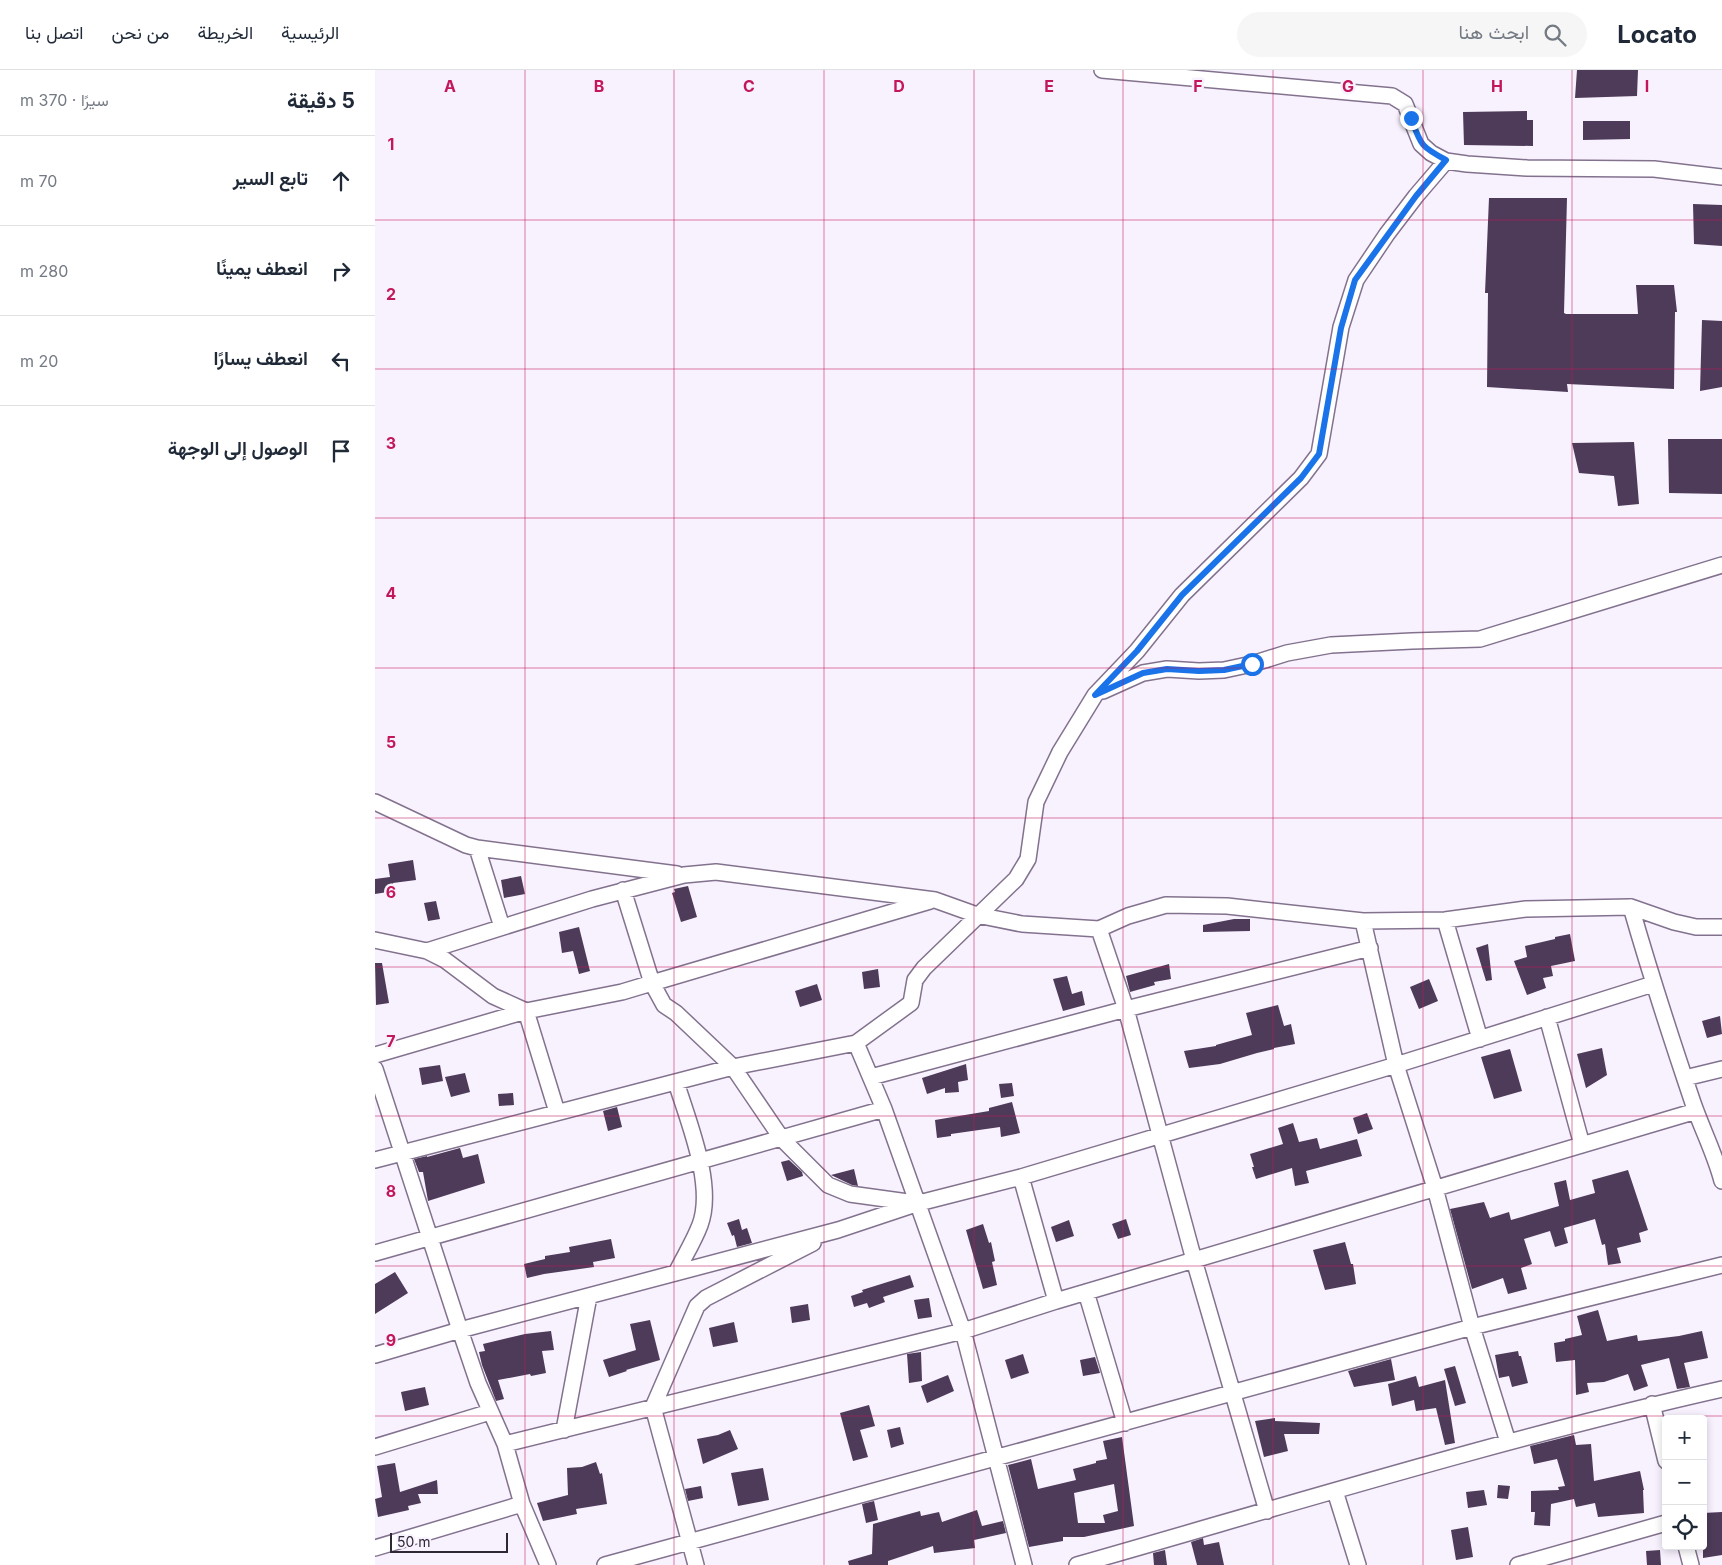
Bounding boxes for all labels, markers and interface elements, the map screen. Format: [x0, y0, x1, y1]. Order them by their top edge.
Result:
search box [1237, 12, 1587, 57]
text: Locato [1617, 20, 1697, 49]
text: ابحث هنا [1459, 21, 1529, 44]
icon: search [1541, 21, 1569, 49]
text: اتصل بنا [25, 22, 83, 43]
text: من نحن [111, 22, 169, 43]
text: الخريطة [197, 22, 253, 43]
text: الرئيسية [281, 22, 339, 43]
text: A [444, 76, 456, 96]
text: B [594, 76, 604, 96]
text: C [743, 76, 755, 96]
text: D [893, 76, 905, 96]
text: E [1044, 76, 1054, 96]
text: F [1193, 76, 1203, 96]
text: G [1342, 76, 1354, 96]
text: H [1491, 76, 1503, 96]
text: I [1645, 76, 1649, 96]
text: 5 دقيقة [287, 88, 355, 113]
text: سيرًا · 370 m [20, 90, 109, 110]
route end [1400, 107, 1423, 130]
text: 1 [388, 134, 394, 154]
text: تابع السير [233, 167, 308, 190]
icon: ahead [327, 167, 355, 195]
text: 70 m [20, 171, 57, 191]
text: انعطف يمينًا [216, 257, 308, 280]
icon: right [327, 257, 355, 285]
text: 280 m [20, 261, 68, 281]
text: 2 [386, 284, 396, 304]
text: انعطف يسارًا [214, 347, 308, 370]
icon: left [327, 347, 355, 375]
text: 20 m [20, 351, 58, 371]
text: 3 [386, 433, 396, 453]
text: الوصول إلى الوجهة [168, 437, 308, 460]
icon: arrive [327, 437, 355, 465]
text: 4 [386, 583, 397, 603]
route start [1241, 653, 1264, 676]
text: 5 [386, 732, 396, 752]
text: 6 [386, 882, 396, 902]
text: 7 [386, 1031, 396, 1051]
text: 8 [386, 1181, 396, 1201]
text: 9 [386, 1330, 396, 1350]
map controls [1662, 1415, 1707, 1550]
button: + [1662, 1415, 1707, 1460]
button: − [1662, 1460, 1707, 1505]
button: locate [1662, 1505, 1707, 1550]
scale bar [390, 1530, 507, 1553]
text: 50 m [397, 1533, 431, 1550]

